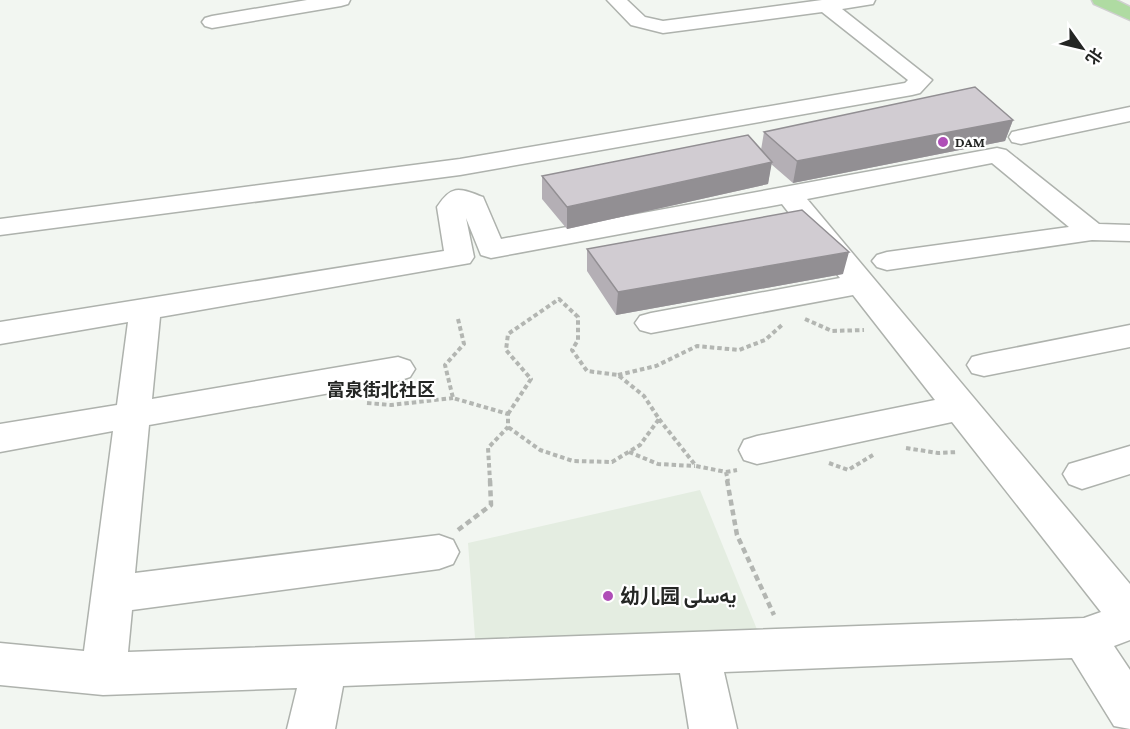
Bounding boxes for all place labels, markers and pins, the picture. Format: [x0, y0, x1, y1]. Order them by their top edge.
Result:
place label: DAM [955, 134, 985, 150]
marker: DAM [936, 135, 950, 149]
place label: 幼儿园 يەسلى [620, 585, 736, 608]
marker: 幼儿园 يەسلى [601, 589, 615, 603]

